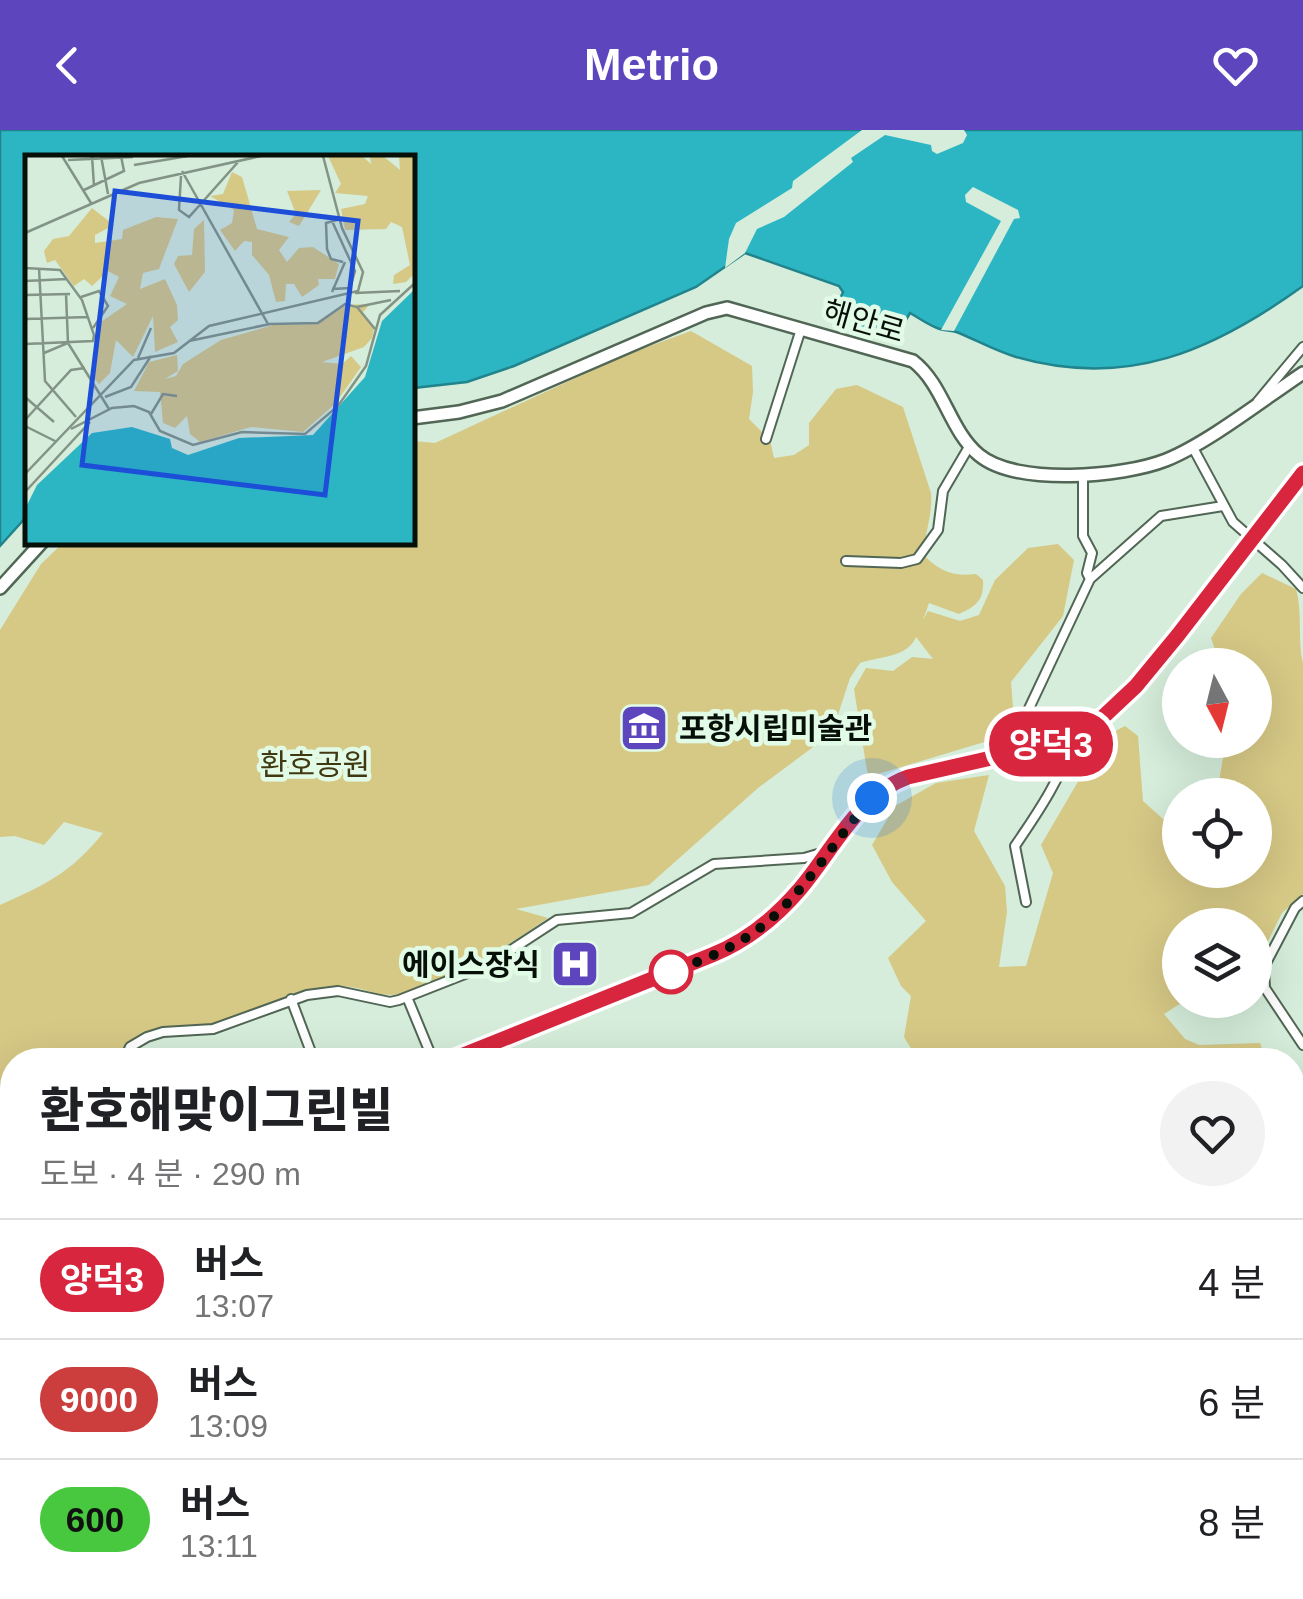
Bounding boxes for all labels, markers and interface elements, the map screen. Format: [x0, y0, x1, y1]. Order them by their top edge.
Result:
icon: back [40, 38, 95, 93]
icon: heart [1208, 38, 1263, 93]
text: Metrio [584, 39, 719, 90]
inset map [25, 155, 415, 545]
street label: 해안로 [820, 294, 908, 348]
north arrow [1162, 648, 1272, 758]
map controls [1162, 648, 1272, 1018]
museum icon: 포항시립미술관 [618, 702, 670, 754]
place label: 포항시립미술관 [679, 712, 872, 745]
line badge: 양덕3 [994, 712, 1108, 776]
text: 양덕3 [1009, 725, 1093, 764]
park label: 환호공원 [260, 748, 370, 781]
your location [847, 773, 897, 823]
button: locate [1162, 778, 1272, 888]
button: layers [1162, 908, 1272, 1018]
hospital icon: 에이스장식 [549, 938, 601, 990]
place label: 에이스장식 [402, 948, 540, 981]
unlabelled marker [650, 951, 692, 993]
button: heart [1160, 1081, 1265, 1186]
text: 환호해맞이그린빌 [40, 1084, 393, 1137]
text: 도보 · 4 분 · 290 m [40, 1156, 301, 1192]
text: 버스 [194, 1243, 264, 1285]
text: 양덕3 [60, 1260, 144, 1299]
text: 4 분 [1198, 1262, 1265, 1304]
text: 13:07 [194, 1288, 274, 1324]
text: 버스 [188, 1363, 258, 1405]
text: 9000 [60, 1380, 138, 1419]
text: 6 분 [1198, 1382, 1265, 1424]
text: 13:09 [188, 1408, 268, 1444]
text: 버스 [180, 1483, 250, 1525]
text: 600 [66, 1500, 124, 1539]
text: 8 분 [1198, 1502, 1265, 1544]
text: 13:11 [180, 1528, 258, 1564]

